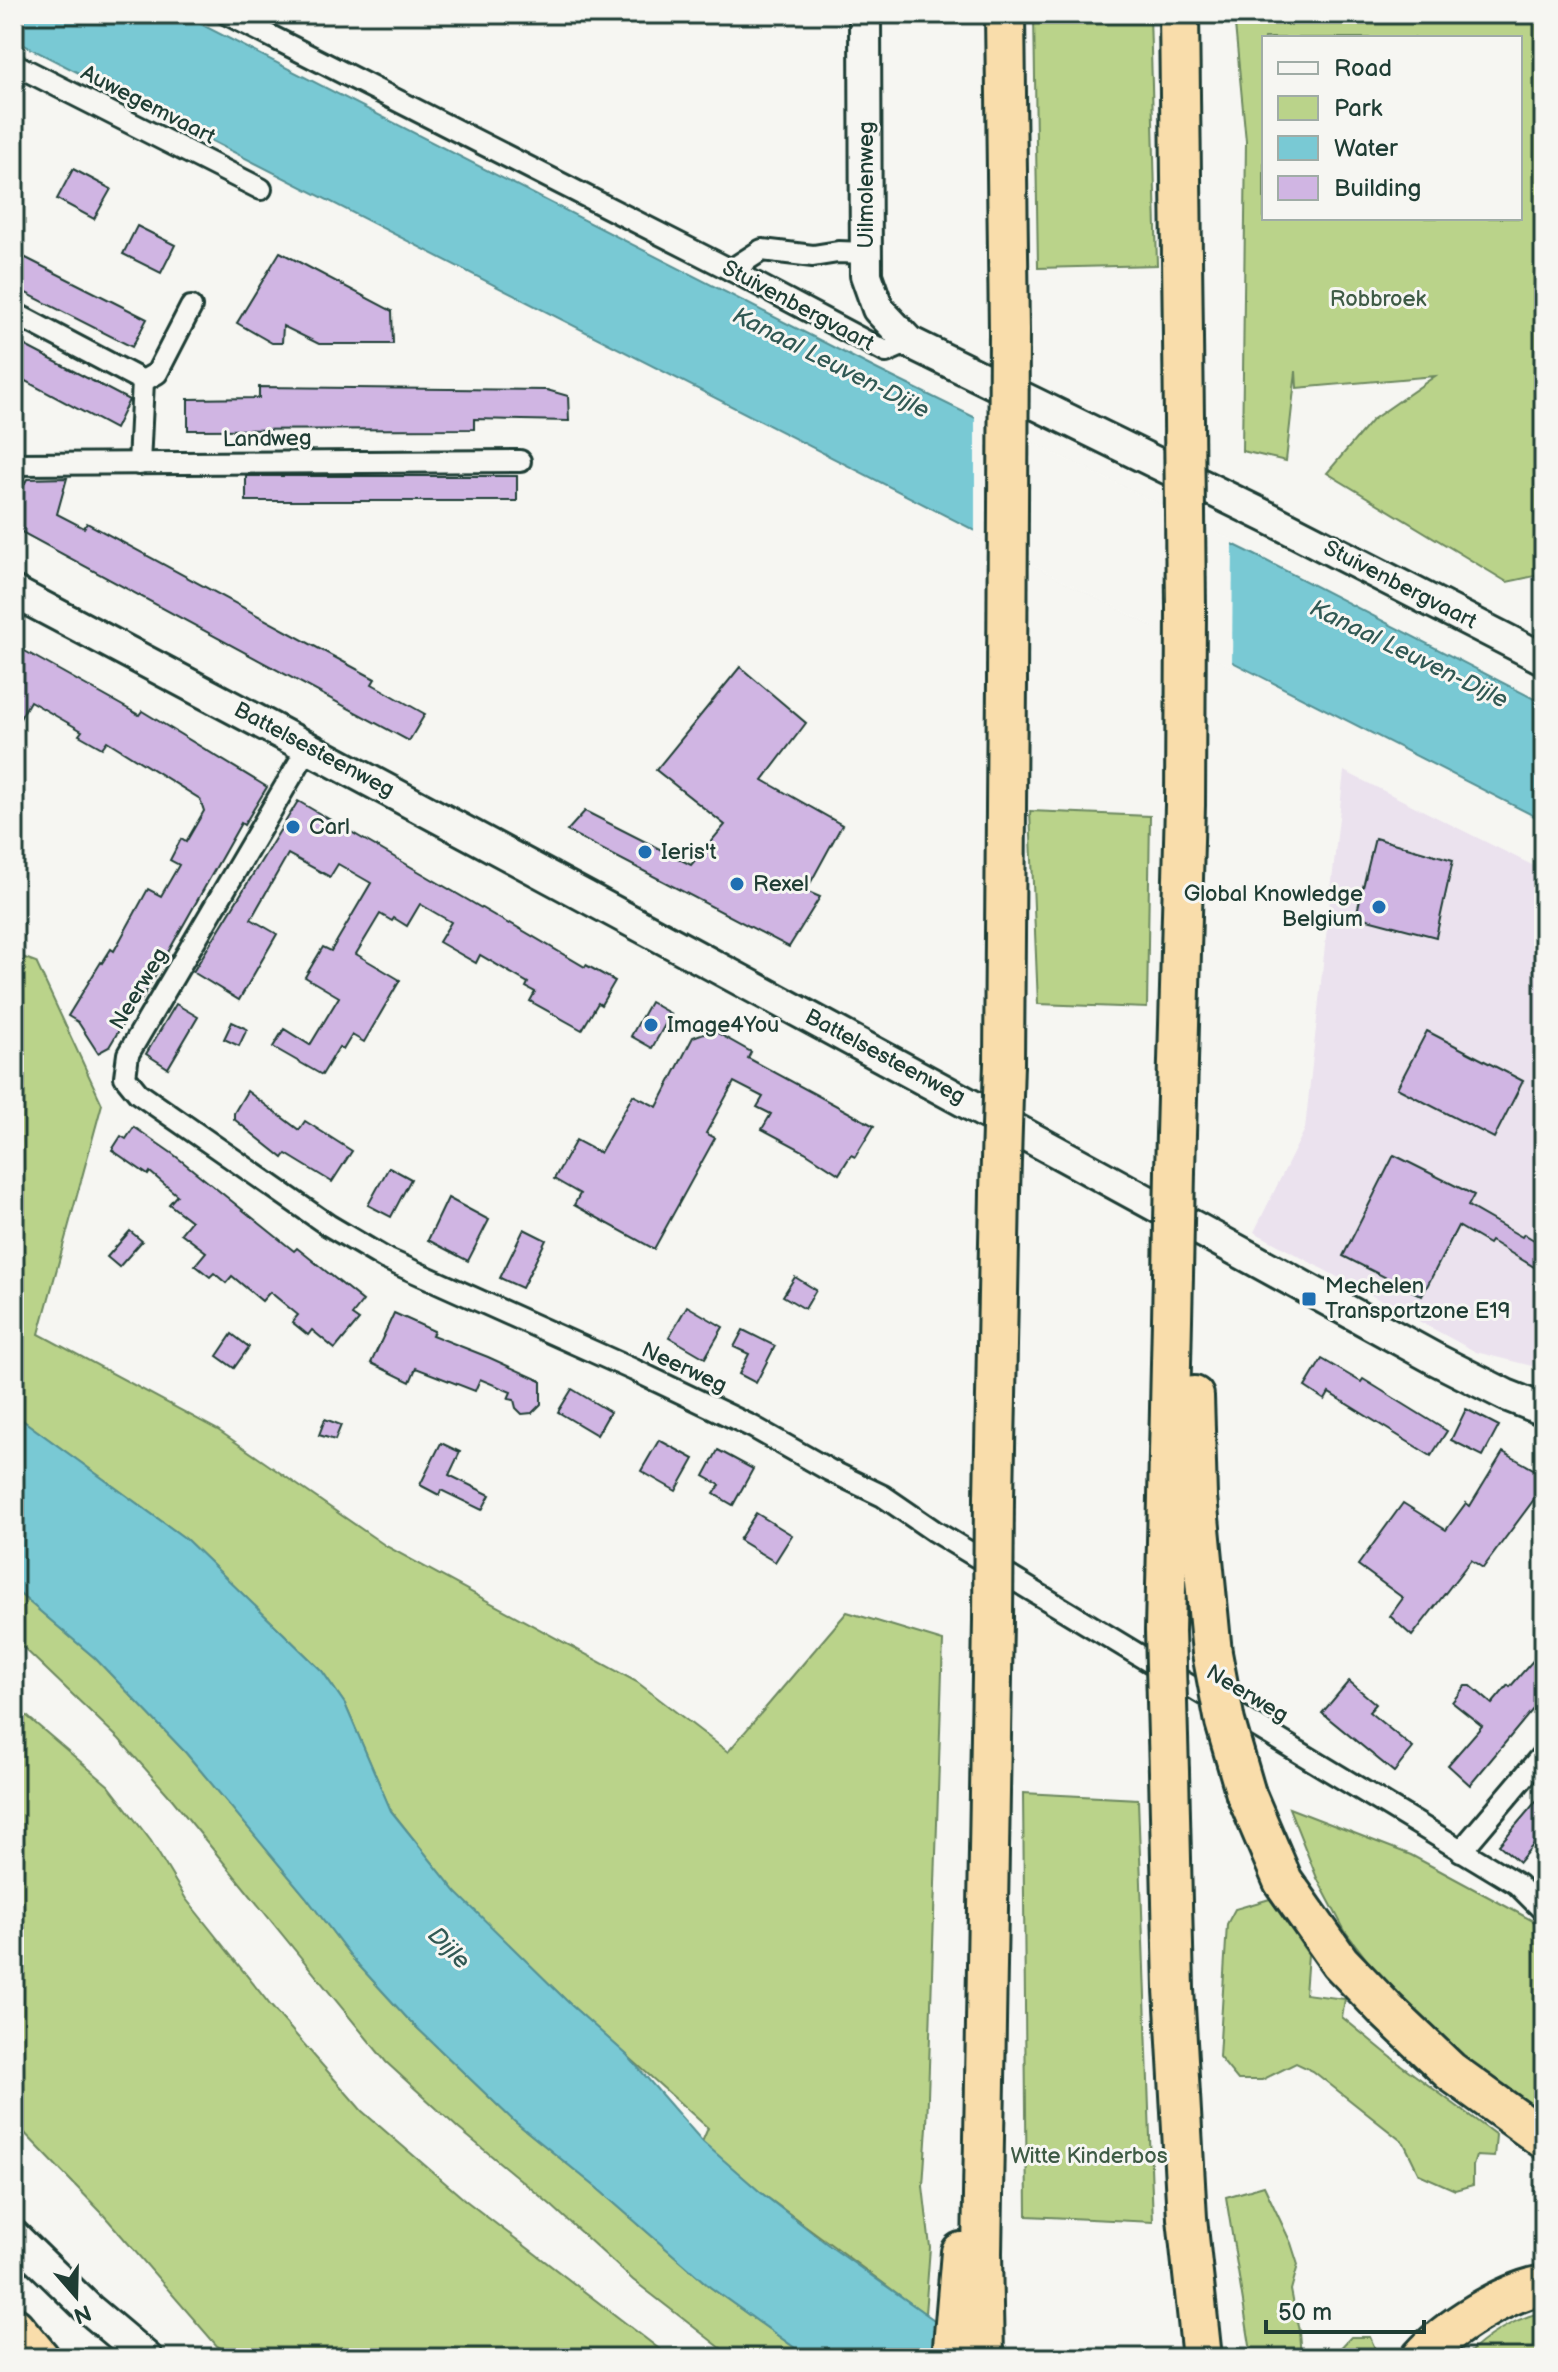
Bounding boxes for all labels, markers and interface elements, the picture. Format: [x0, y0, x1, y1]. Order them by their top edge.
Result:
legend [1262, 36, 1522, 220]
text: Road [1334, 54, 1392, 83]
street label: Auwegemvaart [76, 60, 220, 151]
text: Park [1334, 94, 1382, 123]
street label: Uilmolenweg [853, 121, 880, 249]
text: Water [1334, 134, 1398, 163]
text: Building [1334, 174, 1421, 203]
street label: Stuivenbergvaart [717, 255, 879, 358]
park label: Robbroek [1330, 286, 1427, 313]
water label: Kanaal Leuven-Dijle [728, 301, 934, 425]
street label: Landweg [222, 425, 312, 453]
street label: Stuivenbergvaart [1319, 535, 1481, 635]
water label: Kanaal Leuven-Dijle [1305, 593, 1513, 715]
street label: Battelsesteenweg [229, 696, 399, 804]
place label: Carl [309, 814, 350, 841]
marker: Carl [284, 818, 302, 836]
place label: Ieris't [661, 839, 717, 866]
marker: Ieris't [636, 843, 654, 861]
place label: Rexel [753, 871, 809, 898]
marker: Rexel [728, 875, 746, 893]
place label: Global Knowledge Belgium [1184, 881, 1363, 933]
marker: Global Knowledge Belgium [1370, 898, 1388, 916]
street label: Neerweg [104, 943, 174, 1035]
street label: Battelsesteenweg [800, 1003, 970, 1111]
place label: Image4You [667, 1012, 779, 1039]
marker: Image4You [642, 1016, 660, 1034]
place label: Mechelen Transportzone E19 [1325, 1273, 1510, 1325]
marker: Mechelen Transportzone E19 [1300, 1290, 1318, 1308]
street label: Neerweg [637, 1337, 731, 1399]
street label: Neerweg [1201, 1659, 1293, 1729]
water label: Dijle [422, 1921, 476, 1975]
park label: Witte Kinderbos [1010, 2143, 1168, 2170]
north arrow [36, 2256, 116, 2336]
scale bar [1266, 2284, 1424, 2334]
text: N [70, 2298, 95, 2329]
text: 50 m [1278, 2298, 1332, 2327]

